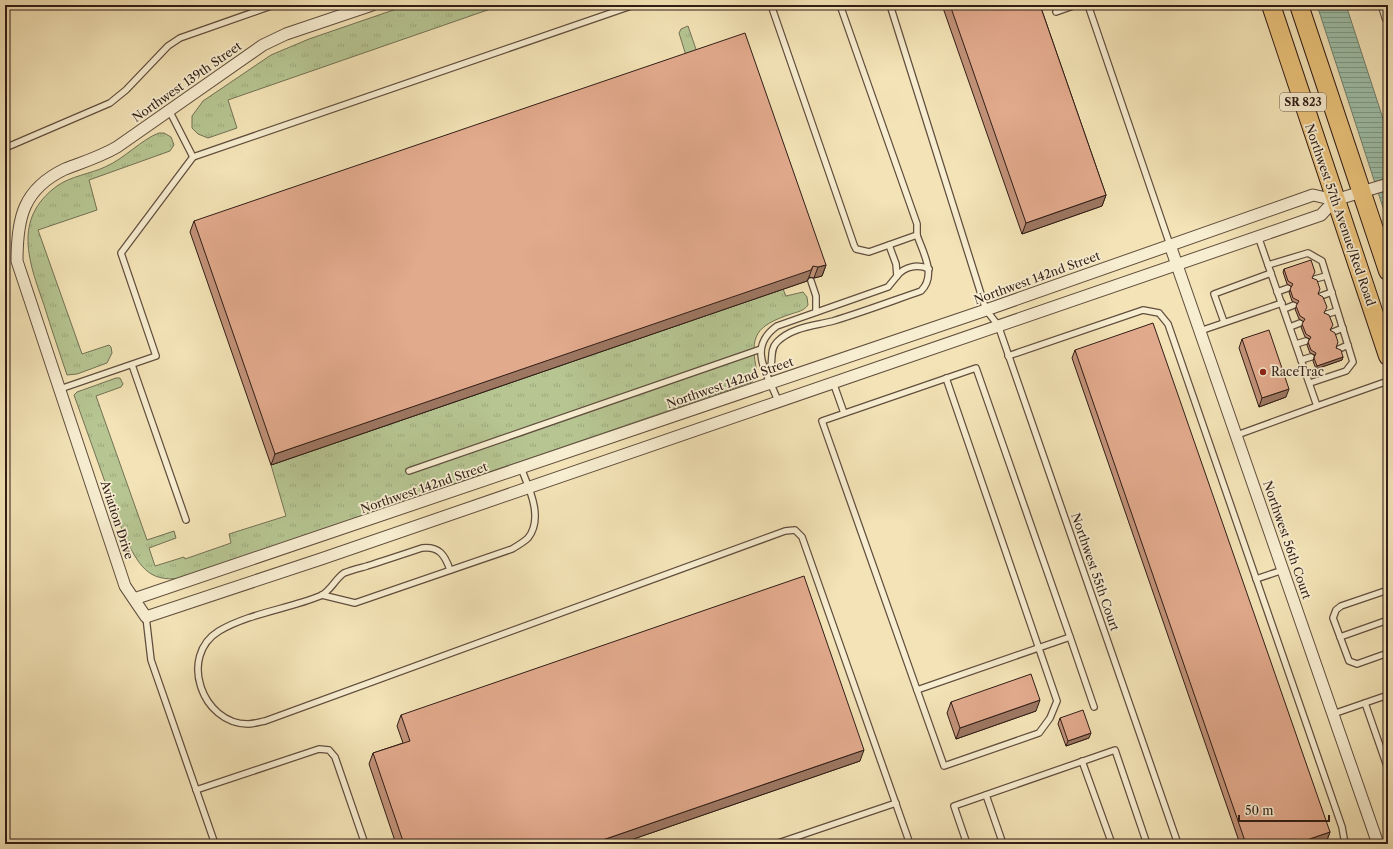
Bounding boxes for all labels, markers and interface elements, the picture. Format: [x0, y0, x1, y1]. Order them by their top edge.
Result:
street label: Northwest 139th Street [129, 38, 245, 125]
road number: SR 823 [1280, 93, 1326, 111]
street label: Northwest 57th Avenue/Red Road [1302, 122, 1379, 309]
street label: Northwest 142nd Street [972, 247, 1103, 307]
street label: Northwest 142nd Street [664, 353, 796, 411]
place label: RaceTrac [1271, 364, 1324, 379]
marker: RaceTrac [1258, 367, 1268, 377]
street label: Northwest 142nd Street [358, 458, 490, 516]
street label: Aviation Drive [97, 478, 137, 561]
street label: Northwest 56th Court [1260, 479, 1315, 602]
street label: Northwest 55th Court [1068, 511, 1123, 633]
scale bar [1239, 797, 1329, 823]
text: 50 m [1245, 803, 1274, 818]

